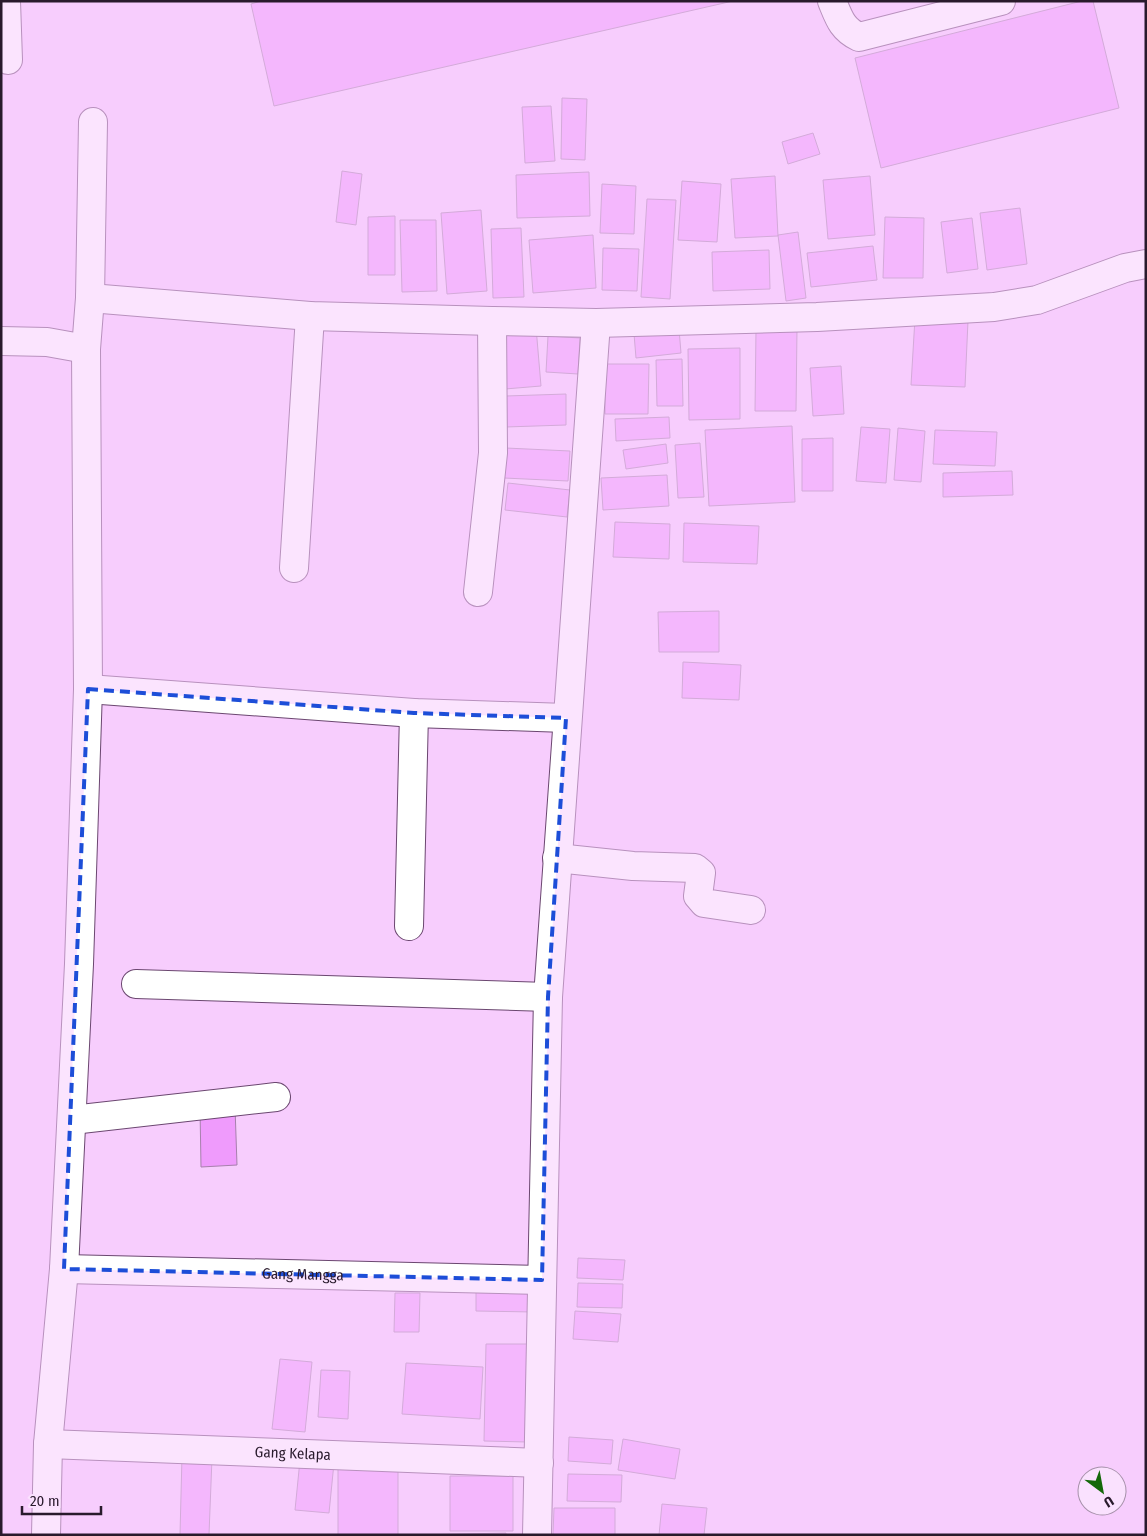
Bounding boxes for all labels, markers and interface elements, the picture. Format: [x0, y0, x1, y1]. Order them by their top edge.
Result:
street label: Gang Mangga [262, 1265, 344, 1284]
street label: Gang Kelapa [254, 1443, 331, 1464]
north arrow [1077, 1466, 1127, 1516]
scale bar [22, 1484, 101, 1516]
text: 20 m [30, 1492, 60, 1510]
text: U [1101, 1492, 1117, 1511]

